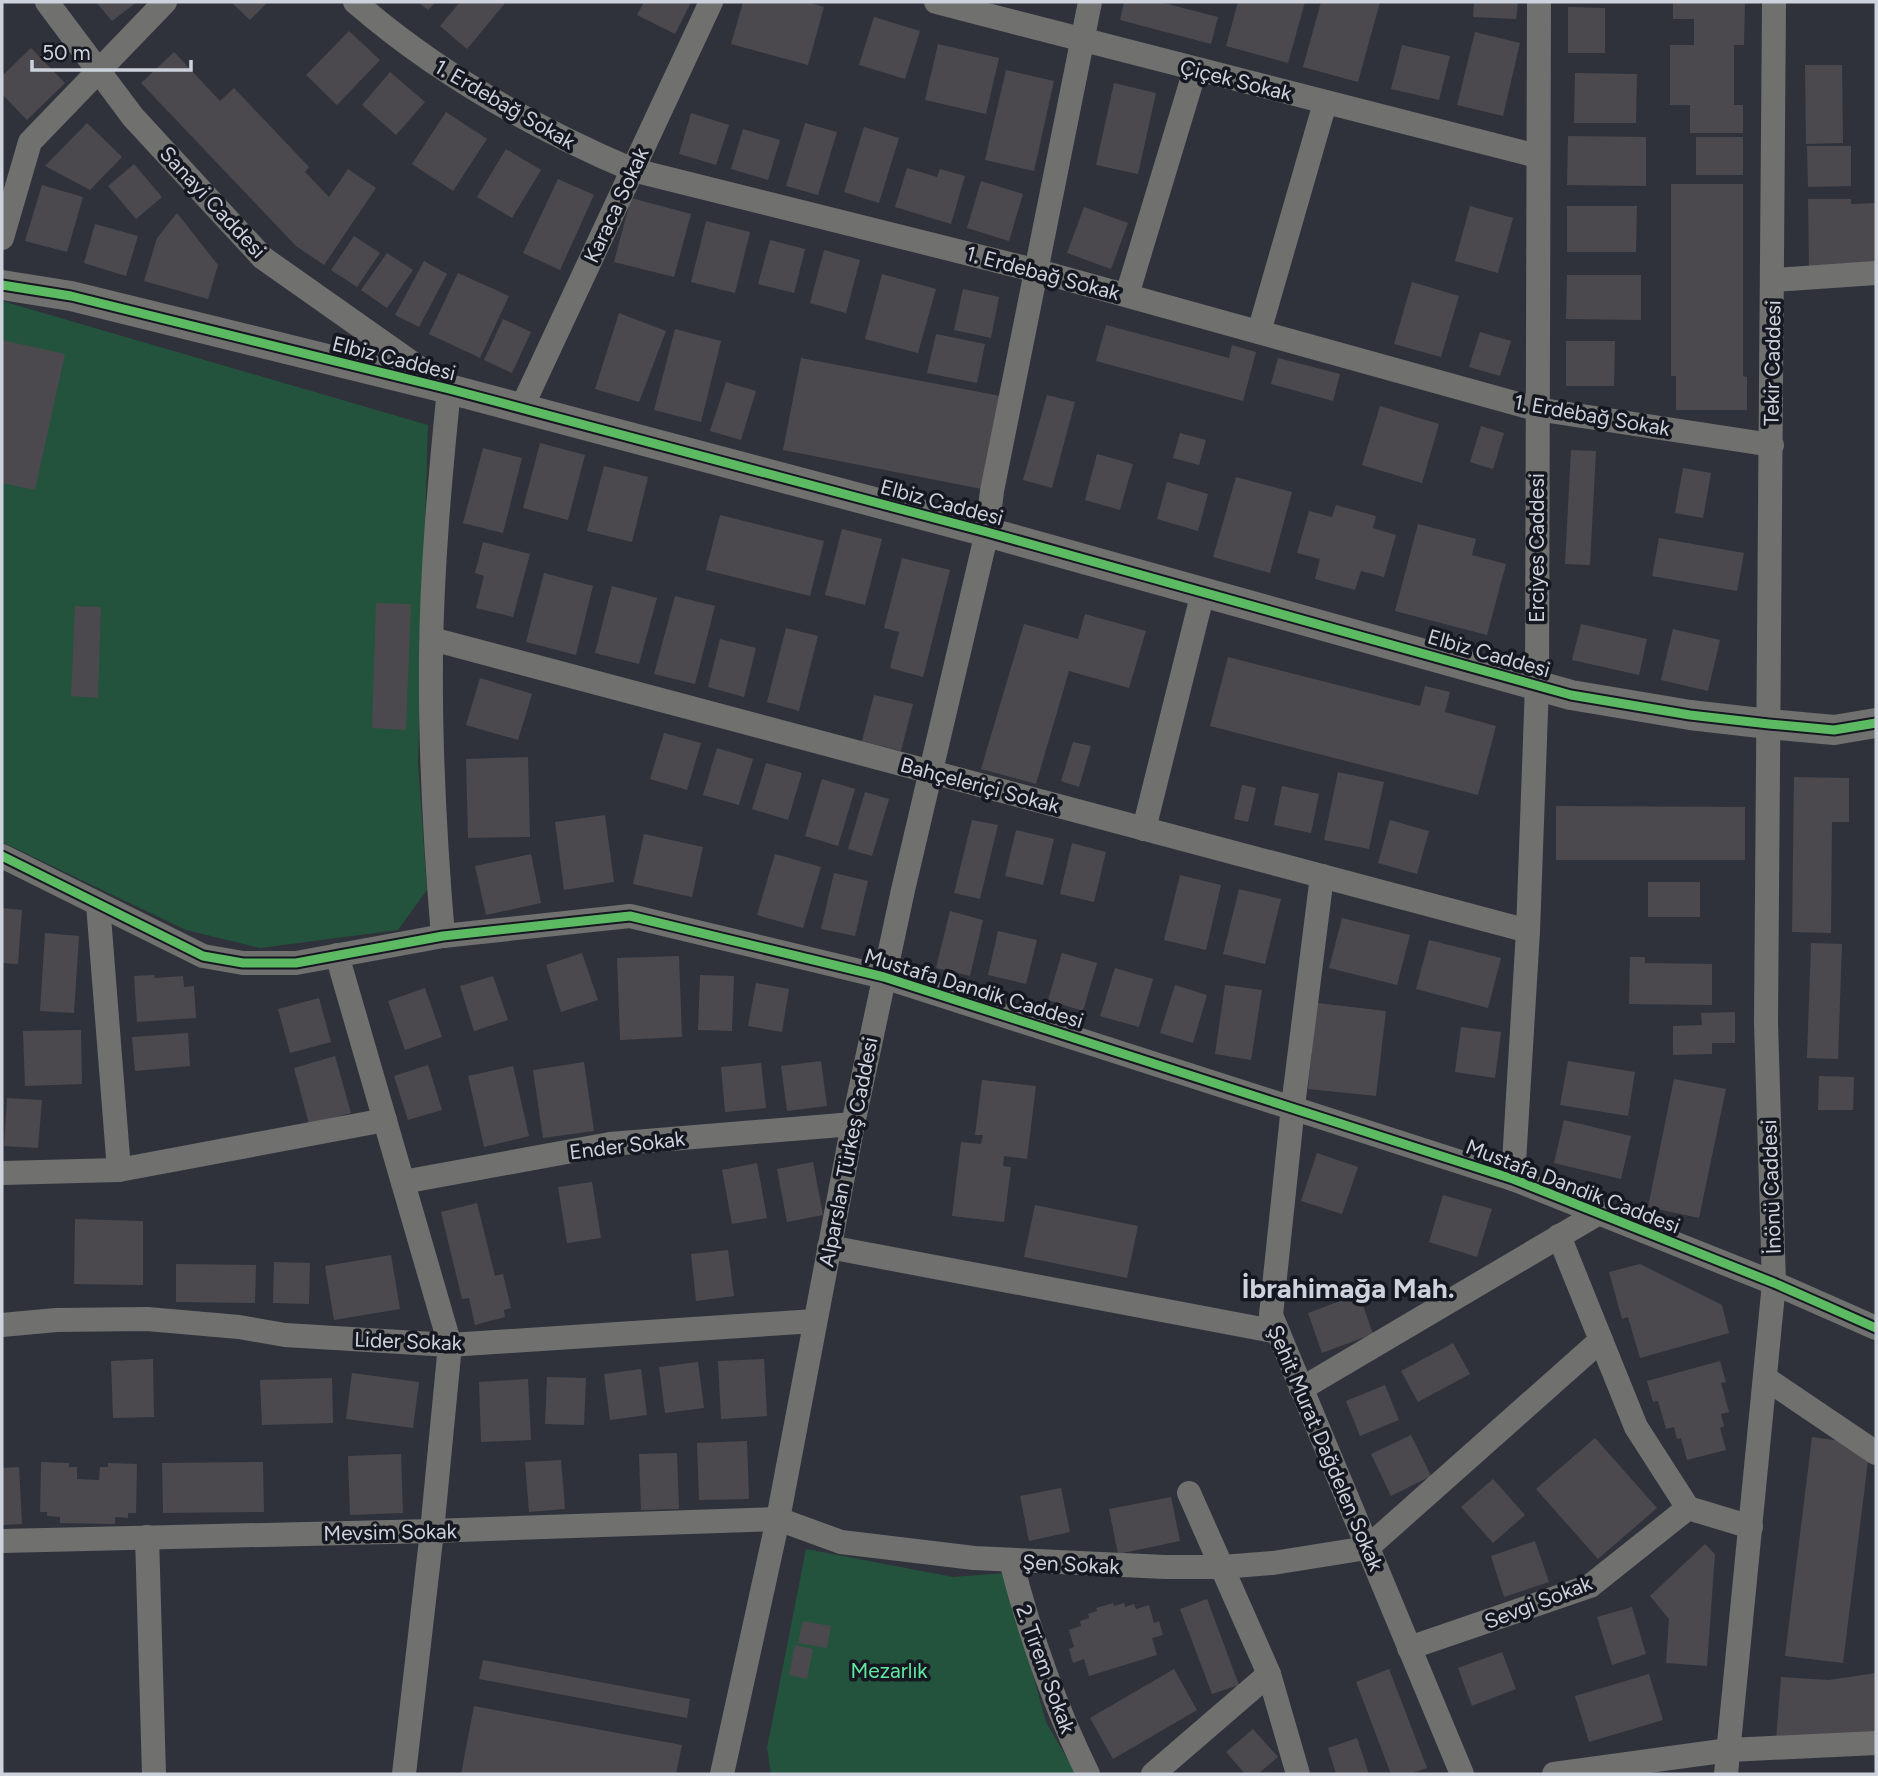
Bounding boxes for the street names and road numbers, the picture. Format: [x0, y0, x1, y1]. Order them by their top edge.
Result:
street label: 1. Erdebağ Sokak [430, 54, 580, 155]
street label: Çiçek Sokak [1178, 54, 1295, 106]
street label: Sanayi Caddesi [155, 141, 271, 263]
street label: Karaca Sokak [578, 143, 654, 267]
street label: 1. Erdebağ Sokak [963, 240, 1123, 306]
street label: Tekir Caddesi [1758, 300, 1786, 426]
street label: Elbiz Caddesi [330, 331, 458, 385]
street label: 1. Erdebağ Sokak [1512, 389, 1673, 441]
street label: Erciyes Caddesi [1524, 473, 1549, 623]
street label: Elbiz Caddesi [878, 474, 1006, 530]
street label: Elbiz Caddesi [1425, 624, 1553, 682]
street label: Bahçeleriçi Sokak [898, 752, 1063, 818]
street label: Mustafa Dandik Caddesi [862, 943, 1086, 1033]
street label: Alparslan Türkeş Caddesi [813, 1035, 883, 1269]
street label: İnönü Caddesi [1756, 1119, 1786, 1255]
street label: Ender Sokak [568, 1125, 687, 1164]
street label: Mustafa Dandik Caddesi [1462, 1134, 1684, 1238]
street label: Şehit Murat Dağdelen Sokak [1263, 1321, 1390, 1575]
street label: Lider Sokak [354, 1327, 463, 1355]
street label: Mevsim Sokak [323, 1518, 458, 1546]
street label: Şen Sokak [1022, 1549, 1121, 1579]
street label: Sevgi Sokak [1481, 1570, 1596, 1634]
street label: 2. Tirem Sokak [1011, 1601, 1081, 1738]

